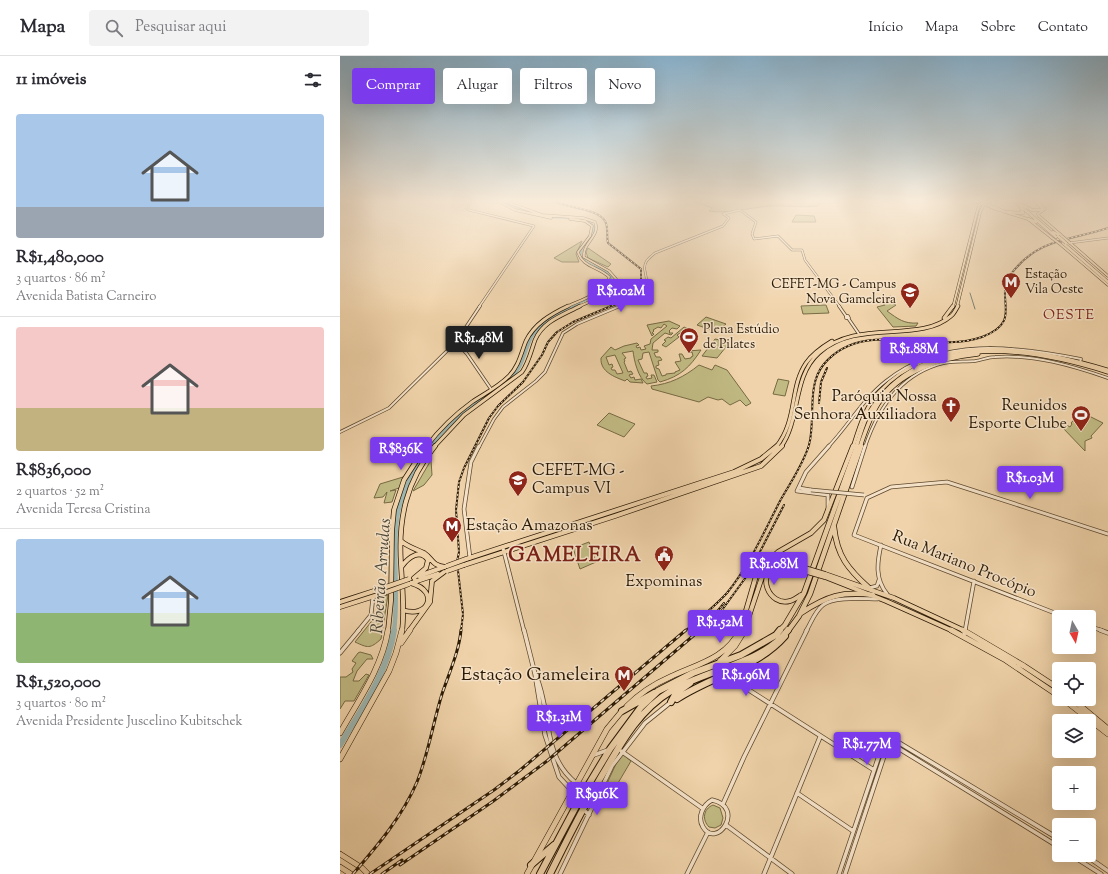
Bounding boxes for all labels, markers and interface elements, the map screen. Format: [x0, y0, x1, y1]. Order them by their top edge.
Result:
search box [89, 10, 369, 46]
text: Mapa [20, 14, 65, 41]
icon: search [103, 17, 125, 39]
text: Pesquisar aqui [135, 17, 226, 38]
text: Início [868, 18, 903, 38]
text: Mapa [925, 18, 958, 38]
text: Sobre [980, 18, 1016, 38]
text: Contato [1038, 18, 1088, 38]
text: 11 imóveis [16, 68, 87, 92]
chip: Comprar [352, 68, 435, 104]
chip: Alugar [443, 68, 512, 104]
chip: Filtros [520, 68, 587, 104]
chip: Novo [595, 68, 655, 104]
icon: filters [302, 69, 324, 91]
icon: home [134, 140, 206, 212]
text: R$1,480,000 [16, 246, 104, 270]
place label: Estação Vila Oeste [1025, 266, 1084, 299]
text: 3 quartos · 86 m² [16, 270, 106, 288]
metro station icon: Estação Vila Oeste [1000, 271, 1022, 299]
place label: CEFET-MG - Campus Nova Gameleira [771, 276, 896, 309]
pin: R$1.02M [584, 279, 658, 313]
school or university icon: CEFET-MG - Campus Nova Gameleira [899, 281, 921, 309]
text: R$1.02M [597, 283, 645, 301]
text: Avenida Batista Carneiro [16, 288, 156, 306]
district label: OESTE [1043, 306, 1095, 326]
place label: Plena Estúdio de Pilates [703, 321, 779, 354]
pin: R$1.48M [442, 326, 516, 360]
sports icon: Plena Estúdio de Pilates [678, 326, 700, 354]
text: R$1.48M [455, 330, 503, 348]
pin: R$1.88M [877, 337, 951, 371]
text: R$1.88M [890, 341, 938, 359]
icon: home [134, 353, 206, 425]
place label: Paróquia Nossa Senhora Auxiliadora [794, 386, 938, 427]
church icon: Paróquia Nossa Senhora Auxiliadora [940, 395, 962, 423]
place label: Reunidos Esporte Clube [969, 395, 1067, 436]
sports icon: Reunidos Esporte Clube [1070, 404, 1092, 432]
pin: R$836K [368, 437, 434, 471]
text: R$836K [379, 441, 423, 459]
text: R$836,000 [16, 459, 91, 483]
place label: CEFET-MG - Campus VI [532, 460, 625, 501]
pin: R$1.03M [993, 466, 1067, 500]
school or university icon: CEFET-MG - Campus VI [507, 469, 529, 497]
text: R$1.03M [1006, 470, 1054, 488]
text: 2 quartos · 52 m² [16, 483, 104, 501]
text: Avenida Teresa Cristina [16, 501, 150, 519]
metro station icon: Estação Amazonas [441, 515, 463, 543]
place label: Estação Amazonas [466, 515, 593, 538]
water label: Ribeirão Arrudas [366, 517, 398, 635]
street label: Rua Mariano Procópio [888, 526, 1040, 605]
district label: GAMELEIRA [508, 542, 642, 571]
public building icon: Expominas [653, 544, 675, 572]
pin: R$1.08M [737, 552, 811, 586]
text: R$1.08M [750, 556, 798, 574]
icon: home [134, 565, 206, 637]
place label: Expominas [626, 571, 702, 594]
pin: R$1.52M [683, 610, 757, 644]
north arrow [1052, 610, 1096, 654]
map controls [1052, 610, 1096, 862]
text: R$1.52M [697, 614, 743, 632]
place label: Estação Gameleira [461, 662, 610, 689]
button: locate [1052, 662, 1096, 706]
pin: R$1.96M [709, 663, 783, 697]
metro station icon: Estação Gameleira [613, 664, 635, 692]
text: R$1.96M [722, 667, 770, 685]
text: R$1,520,000 [16, 671, 101, 695]
text: 3 quartos · 80 m² [16, 695, 106, 713]
pin: R$1.31M [522, 705, 596, 739]
text: R$1.31M [536, 709, 582, 727]
text: Avenida Presidente Juscelino Kubitschek [16, 713, 243, 731]
button: layers [1052, 714, 1096, 758]
pin: R$1.77M [830, 732, 904, 766]
text: R$1.77M [843, 736, 891, 754]
button: + [1052, 766, 1096, 810]
pin: R$916K [564, 782, 630, 816]
text: R$916K [576, 786, 618, 804]
button: − [1052, 818, 1096, 862]

